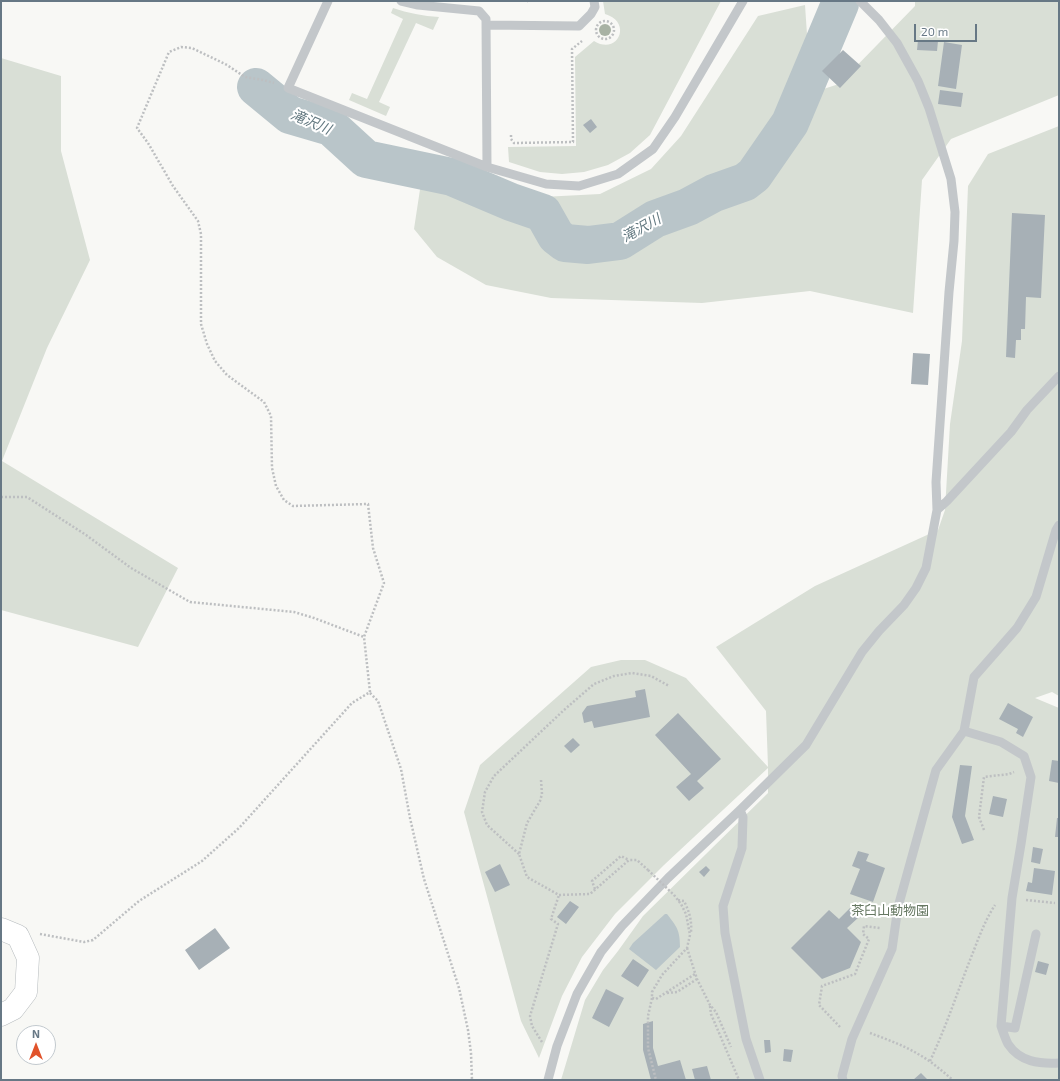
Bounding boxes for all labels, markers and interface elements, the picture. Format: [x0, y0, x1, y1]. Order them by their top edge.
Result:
scale bar [916, 16, 979, 42]
text: 20 m [921, 24, 948, 38]
water label: 滝沢川 [288, 106, 334, 138]
water label: 滝沢川 [619, 210, 663, 246]
park label: 茶臼山動物園 [851, 903, 929, 919]
north arrow [16, 1025, 56, 1065]
text: N [32, 1027, 40, 1040]

